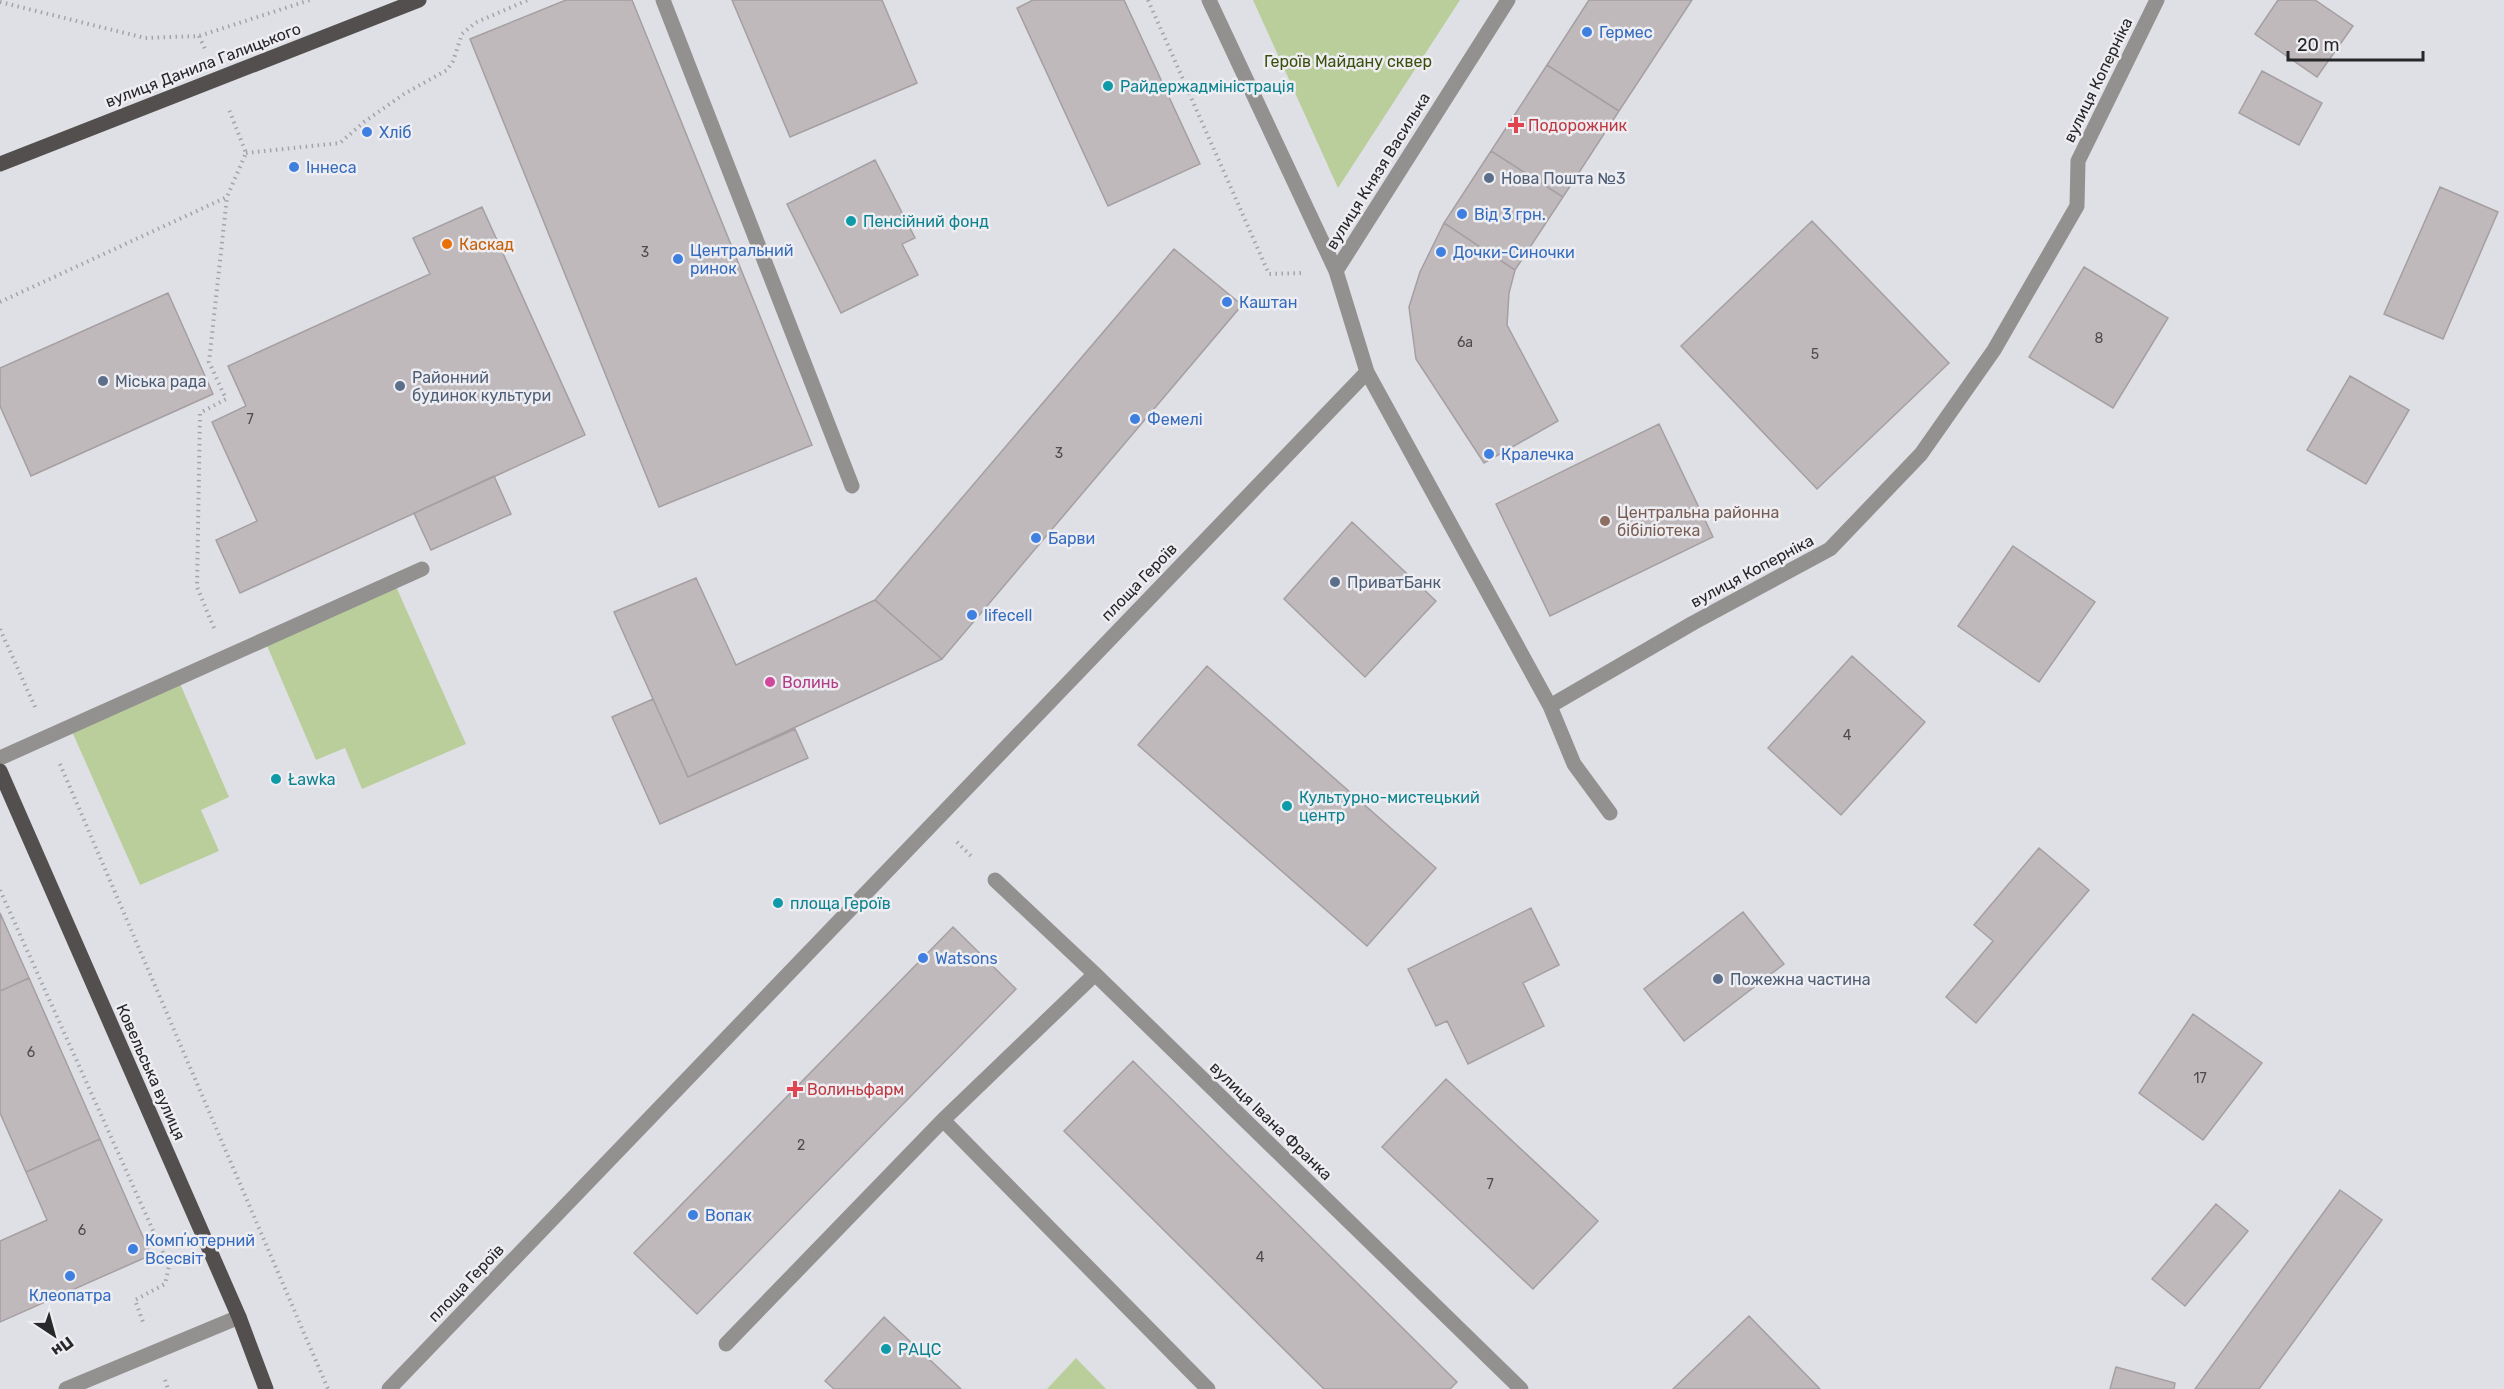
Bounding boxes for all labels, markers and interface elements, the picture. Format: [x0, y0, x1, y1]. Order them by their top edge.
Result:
street label: вулиця Коперніка [2059, 14, 2137, 146]
street label: вулиця Данила Галицького [103, 19, 303, 111]
place label: Гермес [1599, 23, 1653, 42]
scale bar [2288, 24, 2423, 62]
marker: Гермес [1580, 25, 1594, 39]
text: 20 m [2297, 34, 2339, 56]
park label: Героїв Майдану сквер [1264, 52, 1432, 71]
place label: Райдержадміністрація [1120, 77, 1294, 96]
marker: Райдержадміністрація [1101, 79, 1115, 93]
street label: вулиця Князя Василька [1322, 89, 1434, 253]
place label: Подорожник [1528, 116, 1627, 135]
marker: Подорожник [1509, 118, 1523, 132]
place label: Хліб [379, 123, 412, 142]
marker: Хліб [360, 125, 374, 139]
place label: Іннеса [306, 158, 356, 177]
marker: Іннеса [287, 160, 301, 174]
place label: Нова Пошта №3 [1501, 169, 1626, 188]
marker: Нова Пошта №3 [1482, 171, 1496, 185]
place label: Від 3 грн. [1474, 205, 1546, 224]
marker: Від 3 грн. [1455, 207, 1469, 221]
place label: Пенсійний фонд [863, 212, 989, 231]
marker: Пенсійний фонд [844, 214, 858, 228]
place label: Каскад [459, 235, 514, 254]
marker: Каскад [440, 237, 454, 251]
place label: Центральний ринок [690, 241, 793, 278]
place label: Дочки-Синочки [1453, 243, 1575, 262]
house number: 3 [641, 244, 649, 261]
marker: Дочки-Синочки [1434, 245, 1448, 259]
marker: Центральний ринок [671, 252, 685, 266]
place label: Каштан [1239, 293, 1297, 312]
marker: Каштан [1220, 295, 1234, 309]
house number: 8 [2095, 330, 2104, 347]
house number: 6а [1457, 334, 1473, 351]
house number: 5 [1811, 346, 1819, 363]
place label: Районний будинок культури [412, 368, 551, 405]
place label: Міська рада [115, 372, 207, 391]
marker: Міська рада [96, 374, 110, 388]
marker: Районний будинок культури [393, 379, 407, 393]
place label: Фемелі [1147, 410, 1203, 429]
house number: 7 [246, 411, 254, 428]
marker: Фемелі [1128, 412, 1142, 426]
house number: 3 [1055, 445, 1063, 462]
place label: Кралечка [1501, 445, 1574, 464]
marker: Кралечка [1482, 447, 1496, 461]
place label: Центральна районна бібіліотека [1617, 503, 1779, 540]
marker: Центральна районна бібіліотека [1598, 514, 1612, 528]
place label: Барви [1048, 529, 1095, 548]
marker: Барви [1029, 531, 1043, 545]
street label: вулиця Коперніка [1687, 531, 1817, 611]
street label: площа Героїв [1097, 539, 1181, 625]
place label: ПриватБанк [1347, 573, 1442, 592]
marker: ПриватБанк [1328, 575, 1342, 589]
place label: lifecell [984, 606, 1032, 625]
marker: lifecell [965, 608, 979, 622]
place label: Волинь [782, 673, 839, 692]
marker: Волинь [763, 675, 777, 689]
house number: 4 [1843, 727, 1852, 744]
place label: Ławka [288, 770, 336, 789]
marker: Ławka [269, 772, 283, 786]
place label: Культурно-мистецький центр [1299, 788, 1480, 825]
marker: Культурно-мистецький центр [1280, 799, 1294, 813]
place label: площа Героїв [790, 894, 891, 913]
marker: площа Героїв [771, 896, 785, 910]
place label: Watsons [935, 949, 998, 968]
marker: Watsons [916, 951, 930, 965]
place label: Пожежна частина [1730, 970, 1871, 989]
marker: Пожежна частина [1711, 972, 1725, 986]
street label: Ковельська вулиця [112, 1001, 190, 1143]
house number: 6 [27, 1044, 35, 1061]
street label: вулиця Івана Франка [1206, 1058, 1336, 1184]
house number: 17 [2193, 1070, 2207, 1087]
place label: Волиньфарм [807, 1080, 904, 1099]
marker: Волиньфарм [788, 1082, 802, 1096]
house number: 2 [797, 1137, 805, 1154]
house number: 7 [1486, 1176, 1494, 1193]
place label: Вопак [705, 1206, 752, 1225]
marker: Вопак [686, 1208, 700, 1222]
house number: 6 [78, 1222, 86, 1239]
place label: Компʼютерний Всесвіт [145, 1231, 255, 1268]
street label: площа Героїв [424, 1240, 508, 1326]
marker: Компʼютерний Всесвіт [126, 1242, 140, 1256]
house number: 4 [1256, 1249, 1265, 1266]
marker: Клеопатра [63, 1269, 77, 1283]
place label: Клеопатра [29, 1286, 111, 1305]
north arrow [24, 1305, 84, 1365]
text: Пн [48, 1333, 77, 1361]
place label: РАЦС [898, 1340, 941, 1359]
marker: РАЦС [879, 1342, 893, 1356]

